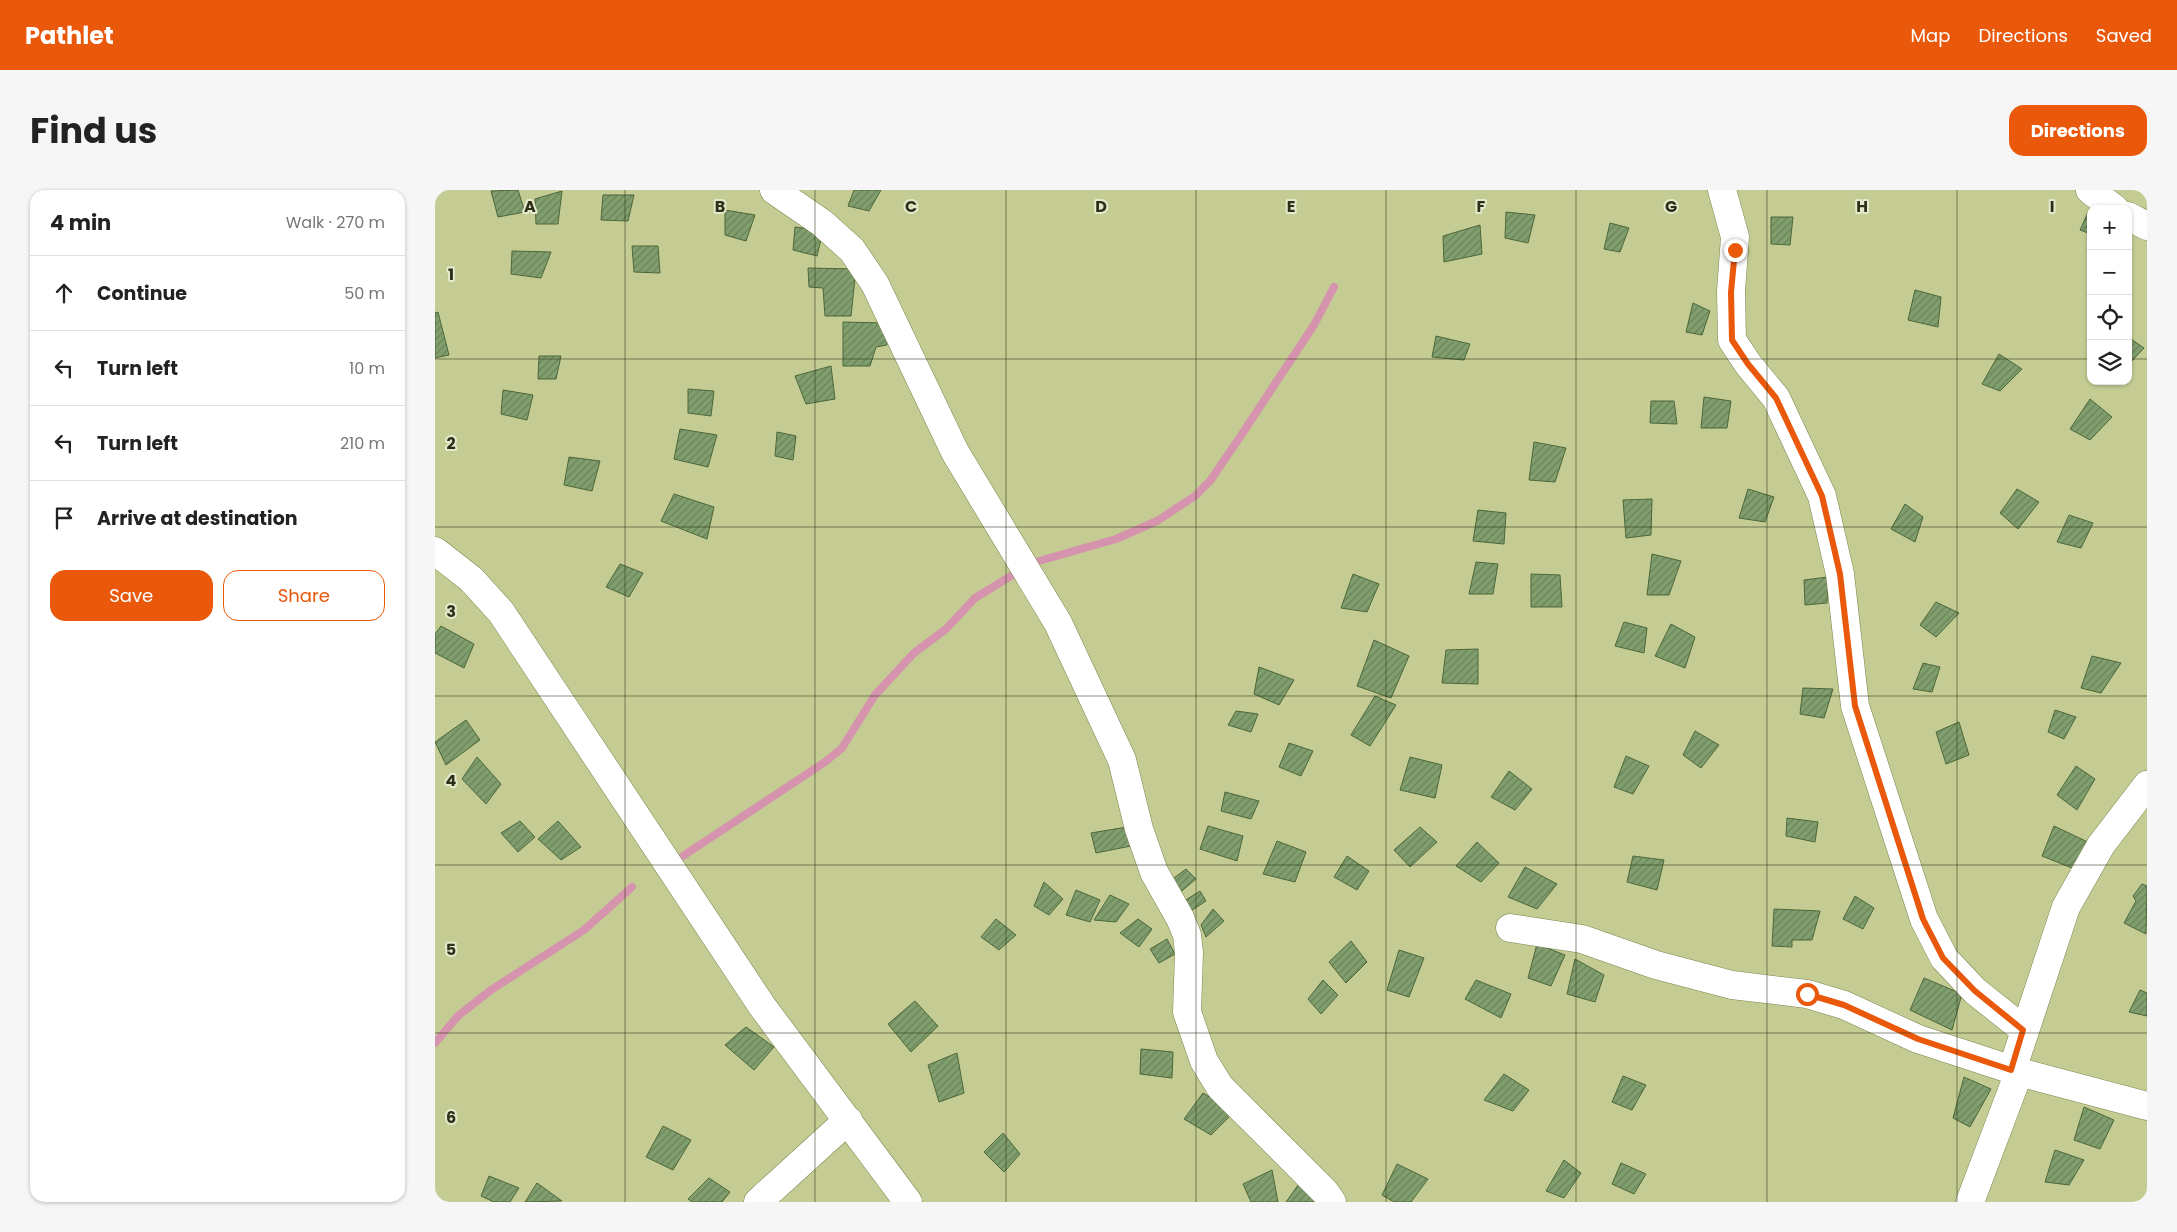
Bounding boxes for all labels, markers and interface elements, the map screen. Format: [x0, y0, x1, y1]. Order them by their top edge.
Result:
text: Pathlet [25, 19, 114, 52]
text: Map [1911, 23, 1950, 48]
text: Directions [1978, 23, 2068, 48]
text: Saved [2096, 23, 2152, 48]
button: Directions [2009, 105, 2147, 156]
text: Find us [30, 106, 157, 155]
text: A [524, 195, 536, 218]
text: B [715, 195, 725, 218]
text: C [905, 195, 917, 218]
text: D [1095, 195, 1107, 218]
text: E [1287, 195, 1295, 218]
text: F [1477, 195, 1486, 218]
text: G [1665, 195, 1677, 218]
text: H [1856, 195, 1868, 218]
text: I [2050, 195, 2054, 218]
map controls [2087, 205, 2132, 385]
button: + [2087, 205, 2132, 250]
text: 4 min [50, 208, 111, 237]
text: Walk · 270 m [286, 211, 385, 234]
route end [1724, 239, 1747, 262]
button: − [2087, 250, 2132, 295]
text: 1 [448, 263, 454, 286]
icon: ahead [50, 279, 78, 307]
text: Continue [97, 280, 187, 307]
text: 50 m [344, 282, 385, 305]
button: locate [2087, 295, 2132, 340]
button: layers [2087, 340, 2132, 385]
icon: left [50, 354, 78, 382]
text: Turn left [97, 355, 178, 382]
text: 10 m [349, 357, 385, 380]
icon: left [50, 429, 78, 457]
text: Turn left [97, 430, 178, 457]
text: 210 m [340, 432, 385, 455]
text: 2 [446, 432, 456, 455]
icon: arrive [50, 504, 78, 532]
text: Arrive at destination [97, 505, 298, 532]
button: Save [50, 570, 213, 621]
button: Share [223, 570, 385, 621]
text: 3 [446, 600, 456, 623]
text: 4 [446, 769, 457, 792]
text: 5 [446, 938, 456, 961]
route start [1796, 983, 1819, 1006]
text: 6 [446, 1106, 456, 1129]

